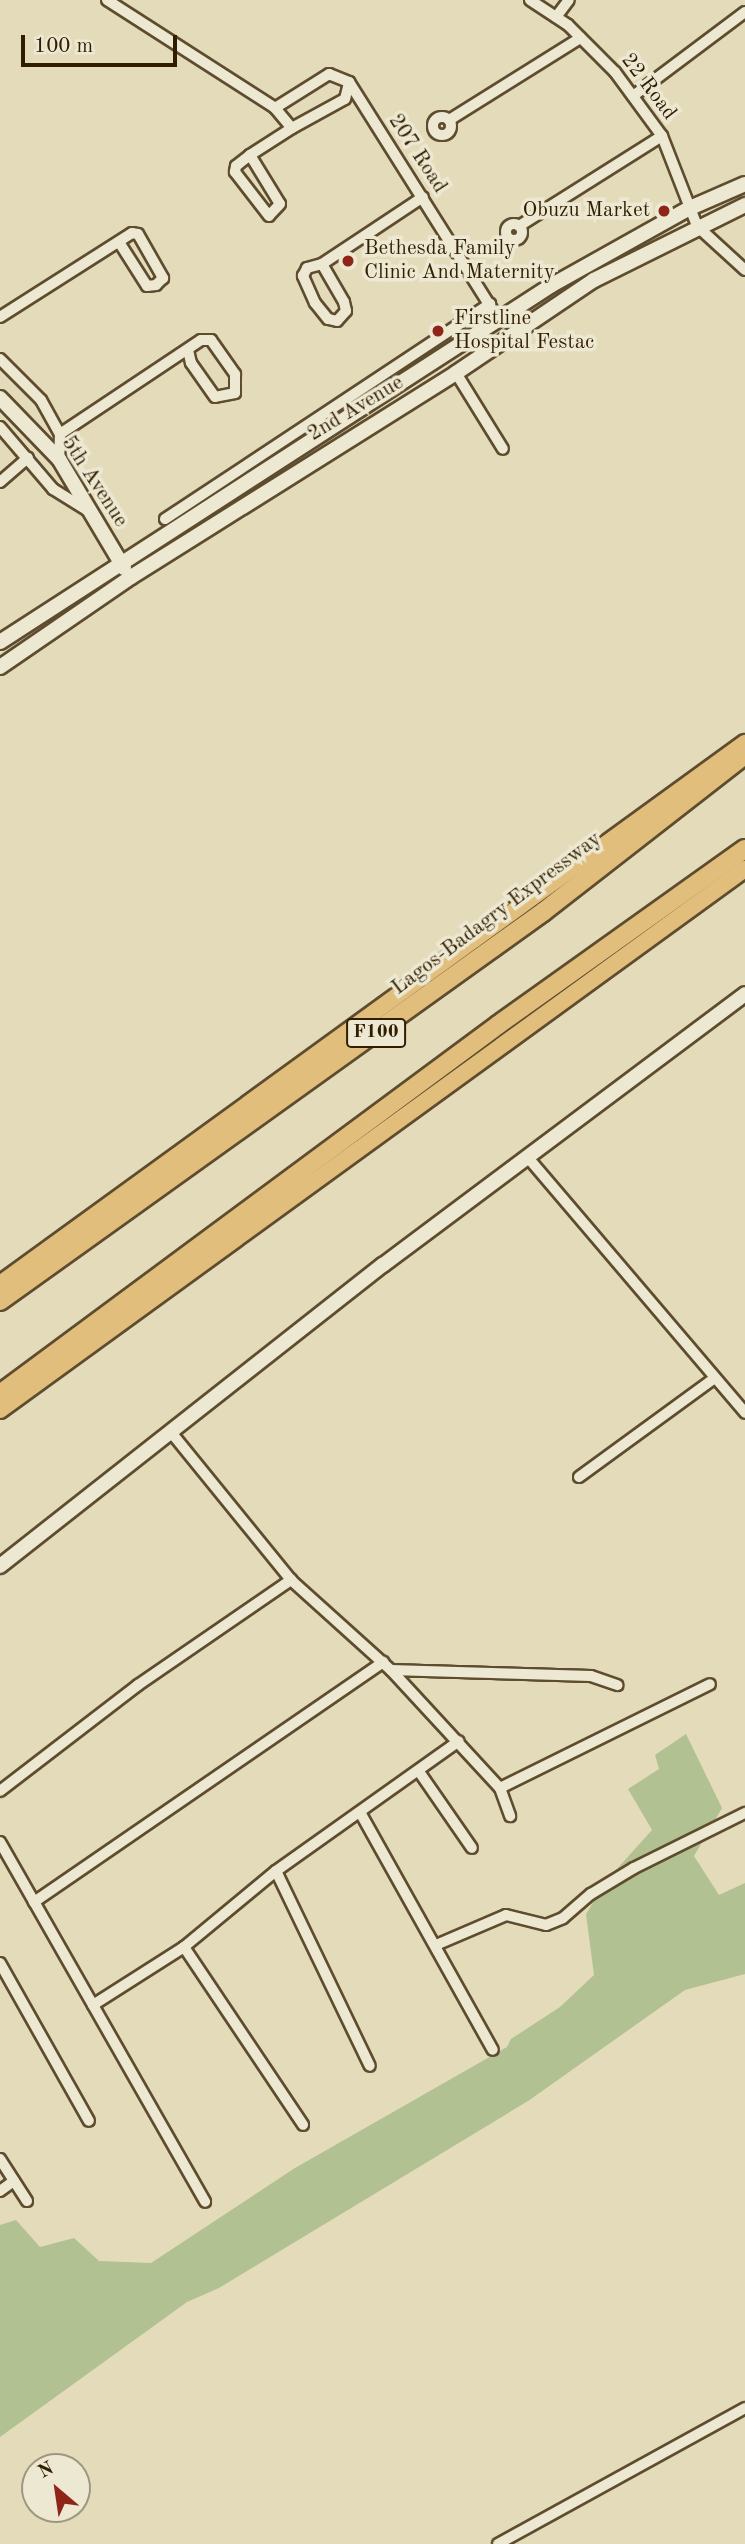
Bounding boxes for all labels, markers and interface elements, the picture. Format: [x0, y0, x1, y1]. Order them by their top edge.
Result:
scale bar [24, 21, 180, 65]
text: 100 m [34, 36, 93, 57]
street label: 22 Road [615, 49, 681, 125]
street label: 207 Road [382, 110, 452, 198]
place label: Obuzu Market [522, 198, 650, 224]
marker: Obuzu Market [656, 203, 672, 219]
place label: Bethesda Family Clinic And Maternity [364, 236, 555, 286]
marker: Bethesda Family Clinic And Maternity [338, 251, 358, 271]
place label: Firstline Hospital Festac [454, 306, 594, 356]
marker: Firstline Hospital Festac [428, 321, 448, 341]
street label: 2nd Avenue [304, 371, 408, 447]
street label: 5th Avenue [55, 432, 133, 532]
street label: Lagos-Badagry Expressway [387, 827, 607, 1001]
road number: F100 [344, 1018, 408, 1049]
north arrow [21, 2453, 91, 2523]
text: N [36, 2459, 58, 2483]

